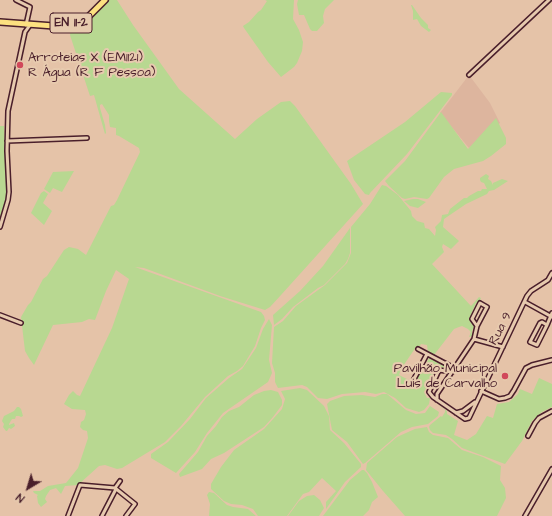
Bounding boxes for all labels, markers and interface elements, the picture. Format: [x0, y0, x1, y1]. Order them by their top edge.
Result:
road number: EN 11-2 [50, 13, 92, 33]
place label: Arroteias X (EM1121) R Água (R F Pessoa) [28, 50, 155, 81]
marker: Arroteias X (EM1121) R Água (R F Pessoa) [15, 60, 25, 70]
street label: Rua 9 [486, 310, 516, 348]
place label: Pavilhão Municipal Luís de Carvalho [394, 361, 497, 392]
marker: Pavilhão Municipal Luís de Carvalho [500, 371, 510, 381]
north arrow [8, 468, 48, 508]
text: N [13, 490, 28, 506]

